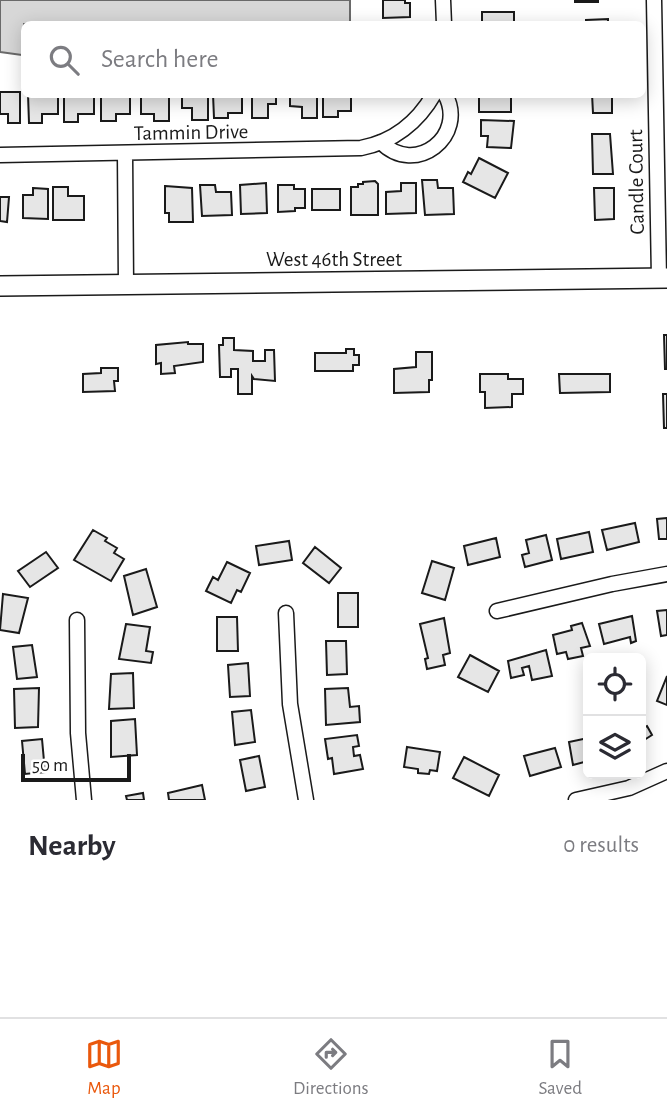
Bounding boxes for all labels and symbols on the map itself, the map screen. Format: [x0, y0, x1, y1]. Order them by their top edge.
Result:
street label: Tammin Drive [133, 121, 249, 144]
street label: Candle Court [625, 129, 648, 235]
street label: West 46th Street [266, 249, 402, 270]
scale bar [21, 751, 131, 783]

